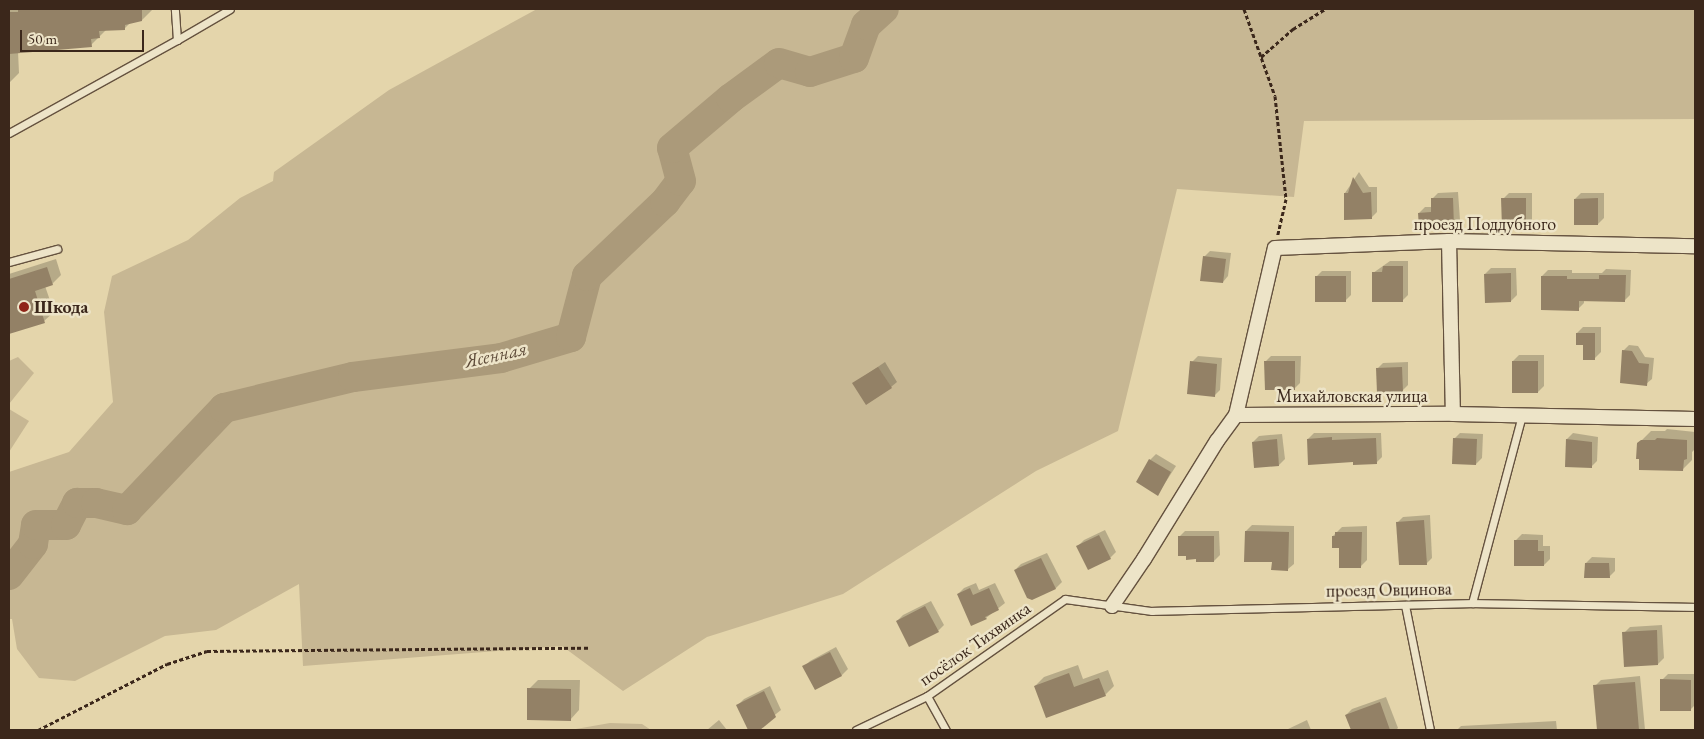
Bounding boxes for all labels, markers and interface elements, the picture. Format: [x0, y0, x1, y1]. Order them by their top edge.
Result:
scale bar [22, 20, 146, 52]
text: 50 m [28, 29, 57, 48]
street label: проезд Поддубного [1414, 213, 1556, 235]
place label: Шкода [34, 296, 88, 318]
marker: Шкода [18, 301, 30, 313]
water label: Ясенная [463, 337, 529, 373]
street label: Михайловская улица [1276, 385, 1428, 407]
street label: проезд Овцинова [1326, 578, 1452, 602]
street label: посёлок Тихвинка [915, 598, 1035, 690]

